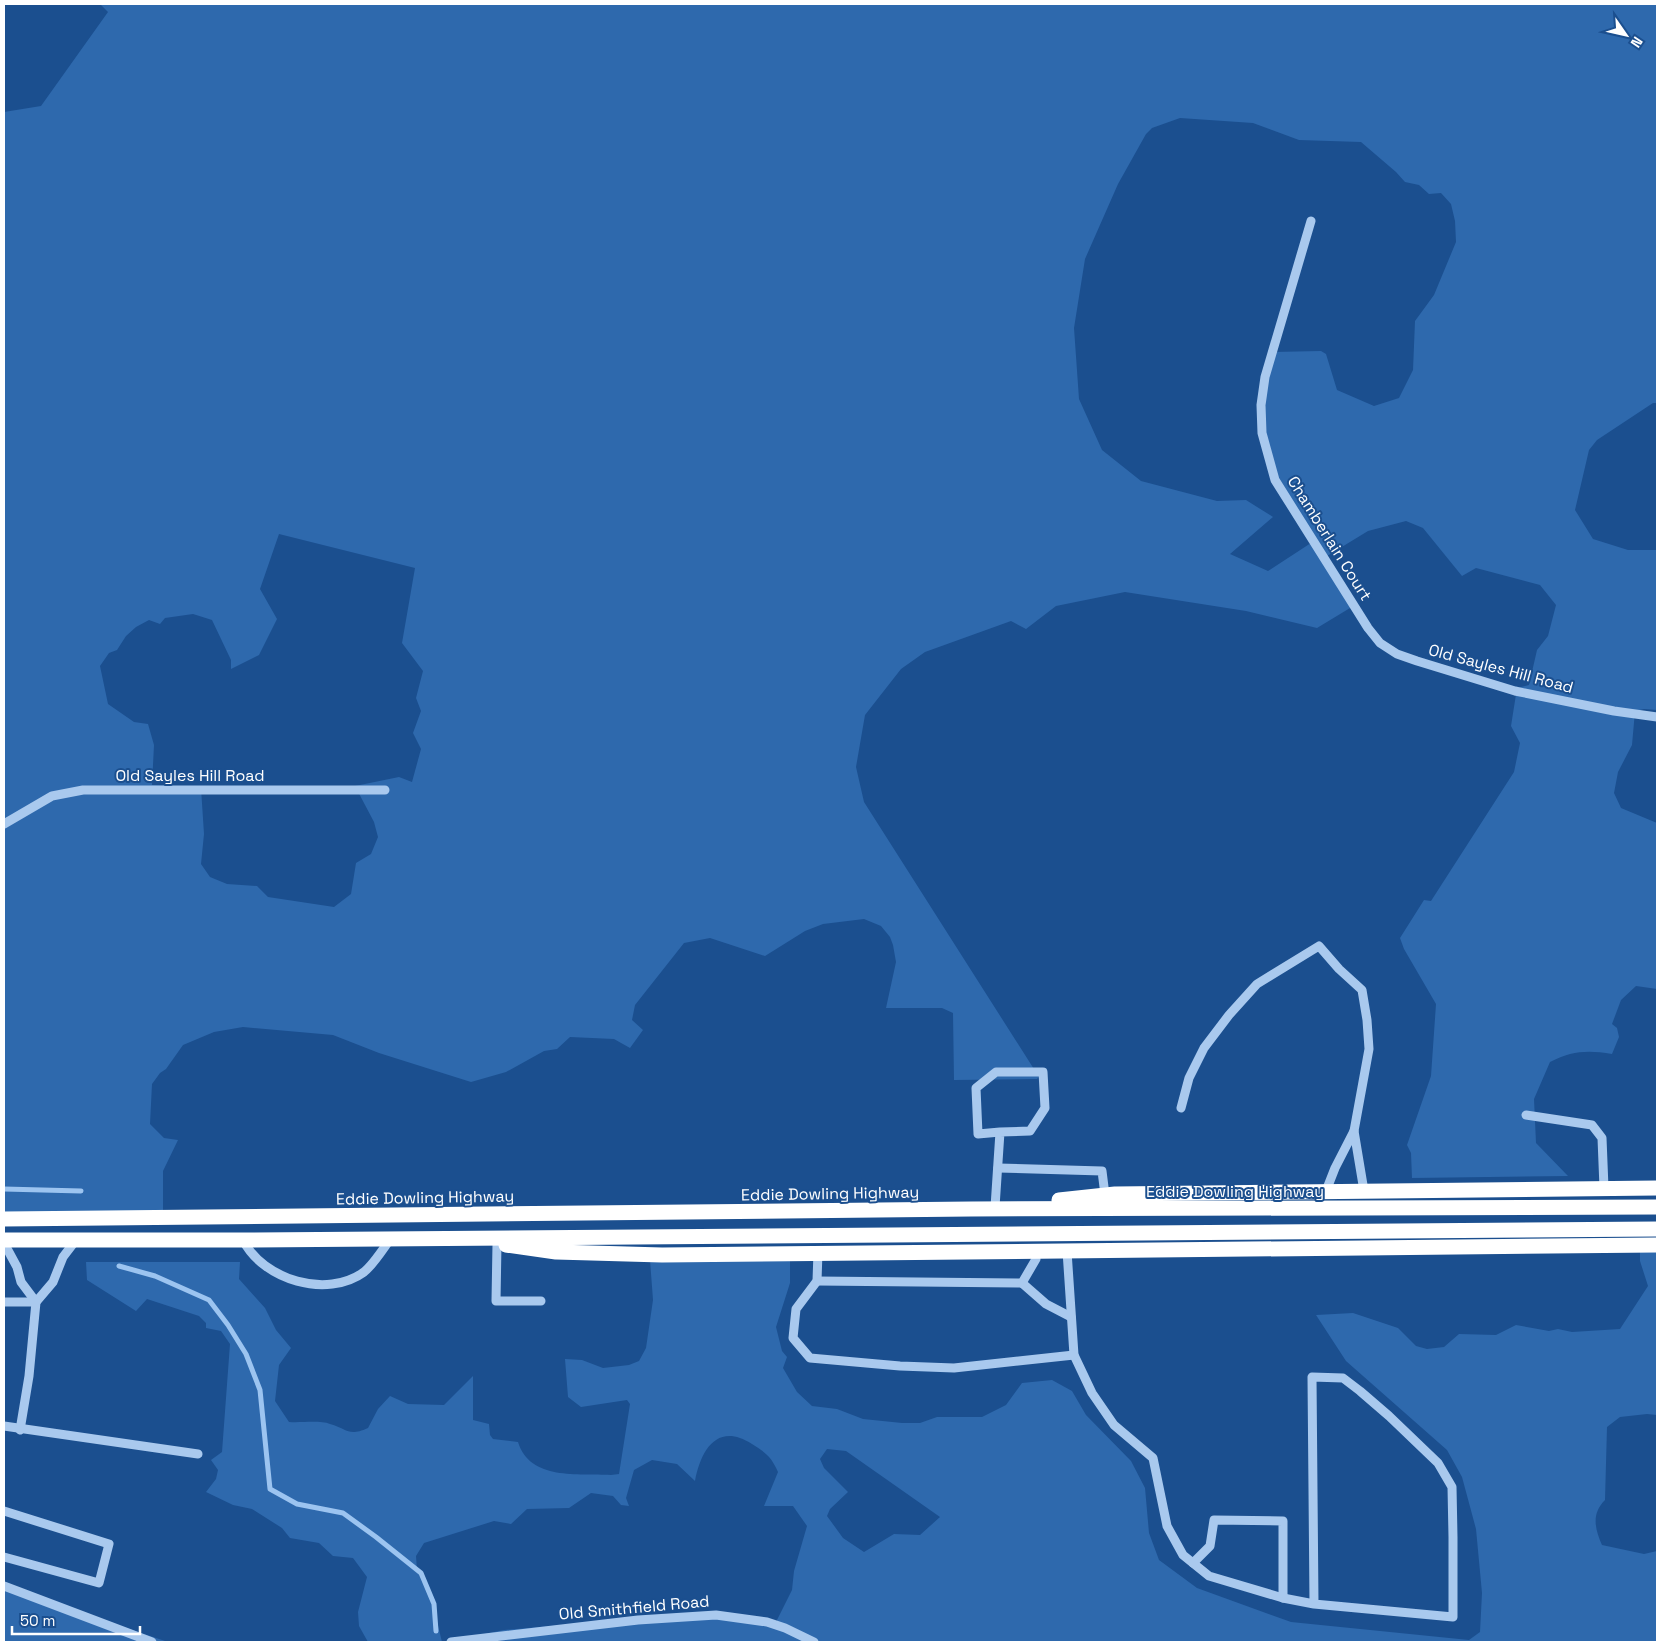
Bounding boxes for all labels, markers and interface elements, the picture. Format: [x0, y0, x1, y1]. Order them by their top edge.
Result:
north arrow [1601, 10, 1651, 60]
text: N [1627, 33, 1647, 51]
street label: Chamberlain Court [1283, 472, 1376, 605]
street label: Old Sayles Hill Road [1426, 639, 1576, 698]
street label: Old Sayles Hill Road [115, 765, 265, 786]
street label: Eddie Dowling Highway [741, 1181, 919, 1206]
street label: Eddie Dowling Highway [1146, 1181, 1324, 1202]
street label: Eddie Dowling Highway [336, 1185, 514, 1210]
street label: Old Smithfield Road [558, 1590, 710, 1625]
scale bar [12, 1604, 140, 1636]
text: 50 m [20, 1611, 55, 1630]

